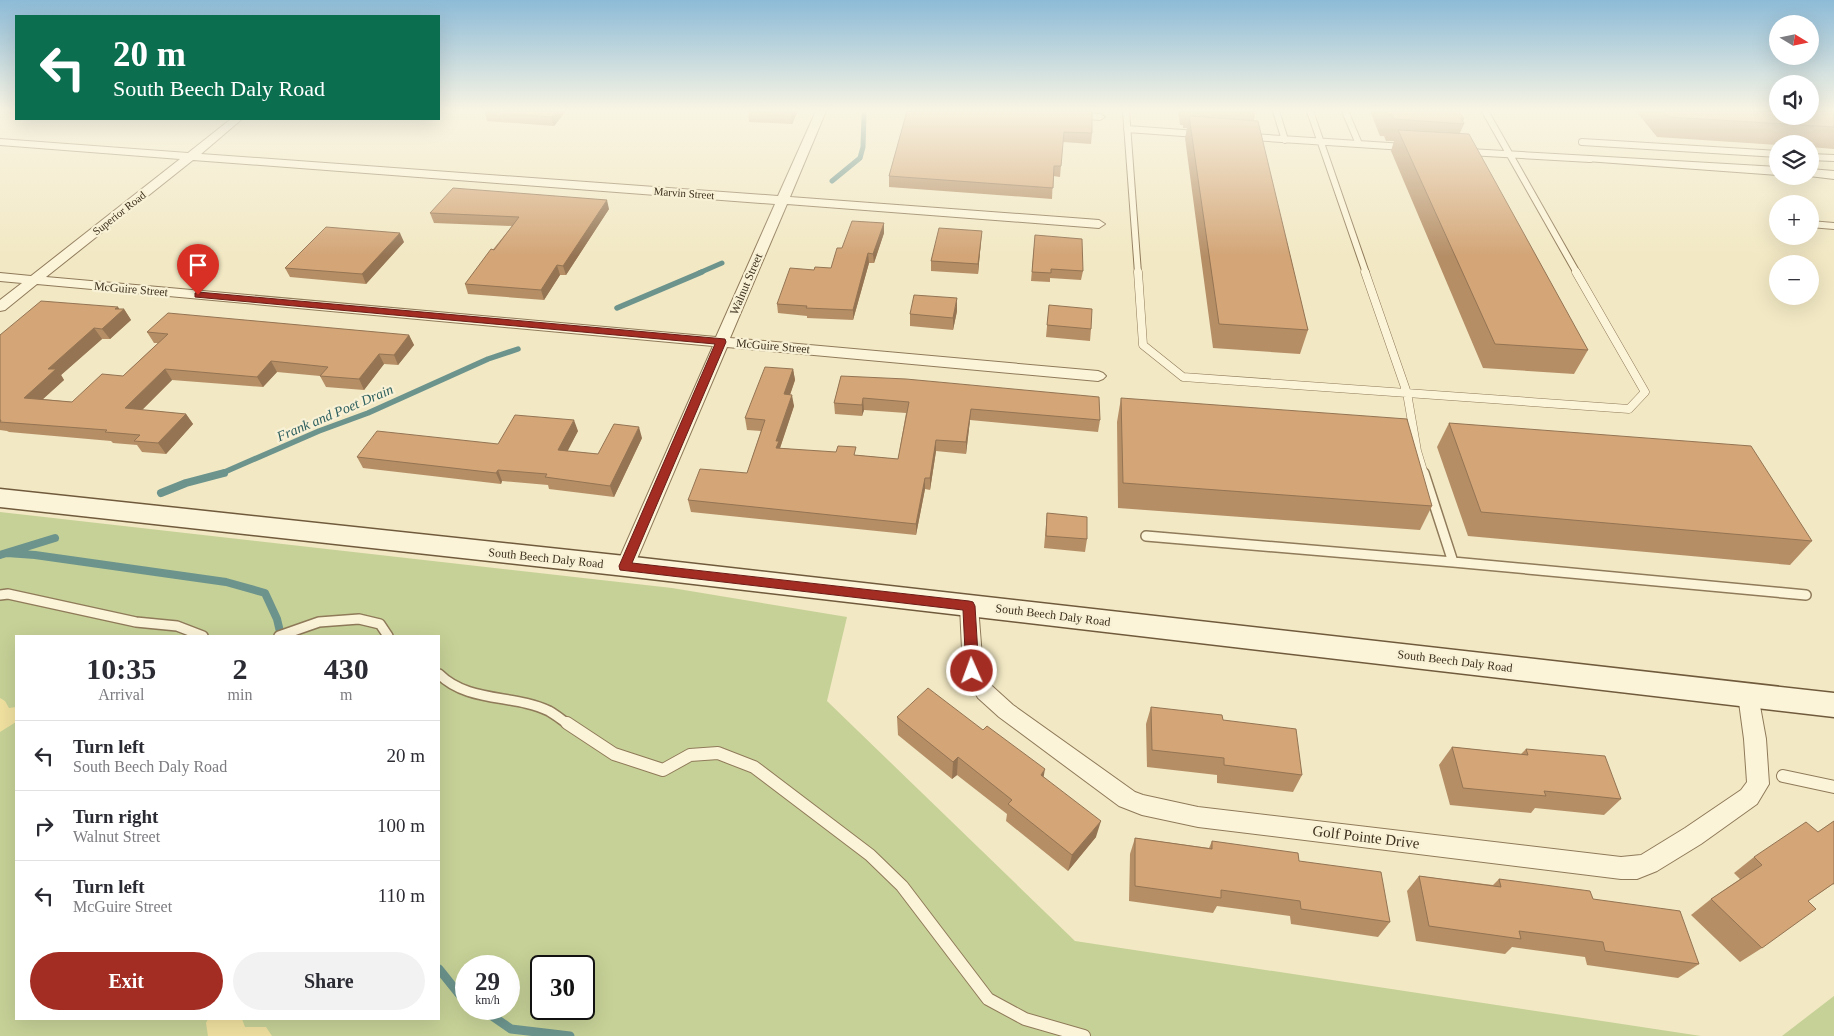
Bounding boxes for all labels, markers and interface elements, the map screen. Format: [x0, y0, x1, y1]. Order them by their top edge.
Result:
north arrow [1769, 15, 1819, 65]
map controls [1769, 15, 1819, 305]
icon: left [30, 35, 95, 100]
text: 20 m [113, 35, 186, 74]
button: sound [1769, 75, 1819, 125]
text: South Beech Daly Road [113, 76, 325, 101]
button: layers [1769, 135, 1819, 185]
street label: Marvin Street [653, 185, 715, 201]
street label: Superior Road [90, 188, 148, 237]
button: + [1769, 195, 1819, 245]
pin [177, 244, 219, 295]
icon: arrive [184, 251, 212, 279]
street label: Walnut Street [727, 251, 765, 317]
button: − [1769, 255, 1819, 305]
street label: McGuire Street [93, 279, 169, 299]
street label: McGuire Street [735, 336, 811, 356]
water label: Frank and Poet Drain [274, 382, 395, 445]
street label: South Beech Daly Road [488, 545, 604, 571]
street label: South Beech Daly Road [995, 601, 1111, 629]
position arrow [945, 644, 997, 696]
street label: South Beech Daly Road [1397, 647, 1513, 675]
text: 10:35 [86, 652, 156, 685]
text: 2 [232, 652, 247, 685]
text: 430 [324, 652, 369, 685]
text: Arrival [98, 686, 144, 703]
text: min [228, 686, 252, 703]
text: m [340, 686, 352, 703]
text: Turn left [73, 736, 145, 757]
icon: left [30, 742, 58, 770]
text: 20 m [386, 745, 425, 766]
text: South Beech Daly Road [73, 758, 227, 775]
text: Turn right [73, 806, 158, 827]
icon: right [30, 812, 58, 840]
text: 100 m [377, 815, 425, 836]
street label: Golf Pointe Drive [1312, 823, 1421, 852]
text: Walnut Street [73, 828, 160, 845]
text: Turn left [73, 876, 145, 897]
icon: left [30, 882, 58, 910]
text: 110 m [378, 885, 425, 906]
text: McGuire Street [73, 898, 172, 915]
button: Exit [30, 952, 223, 1010]
button: Share [233, 952, 425, 1010]
speed limit sign: 30 [530, 955, 595, 1020]
text: 29 [475, 968, 500, 995]
text: km/h [475, 993, 500, 1007]

